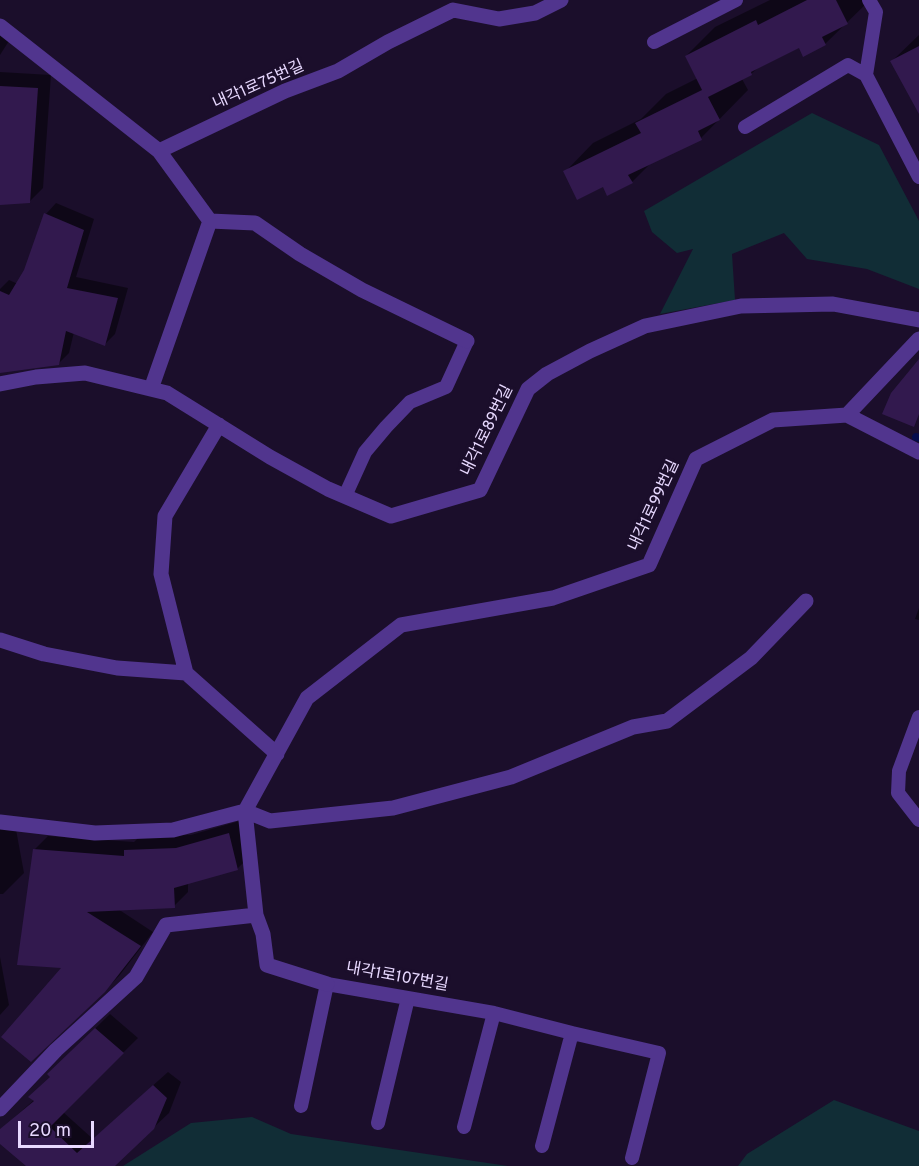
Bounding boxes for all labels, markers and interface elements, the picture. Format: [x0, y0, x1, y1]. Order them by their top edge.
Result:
street label: 내각1로75번길 [210, 57, 308, 115]
street label: 내각1로89번길 [458, 382, 518, 480]
street label: 내각1로99번길 [625, 457, 685, 555]
street label: 내각1로107번길 [344, 960, 450, 996]
scale bar [21, 1109, 98, 1147]
text: 20 m [29, 1120, 71, 1143]

